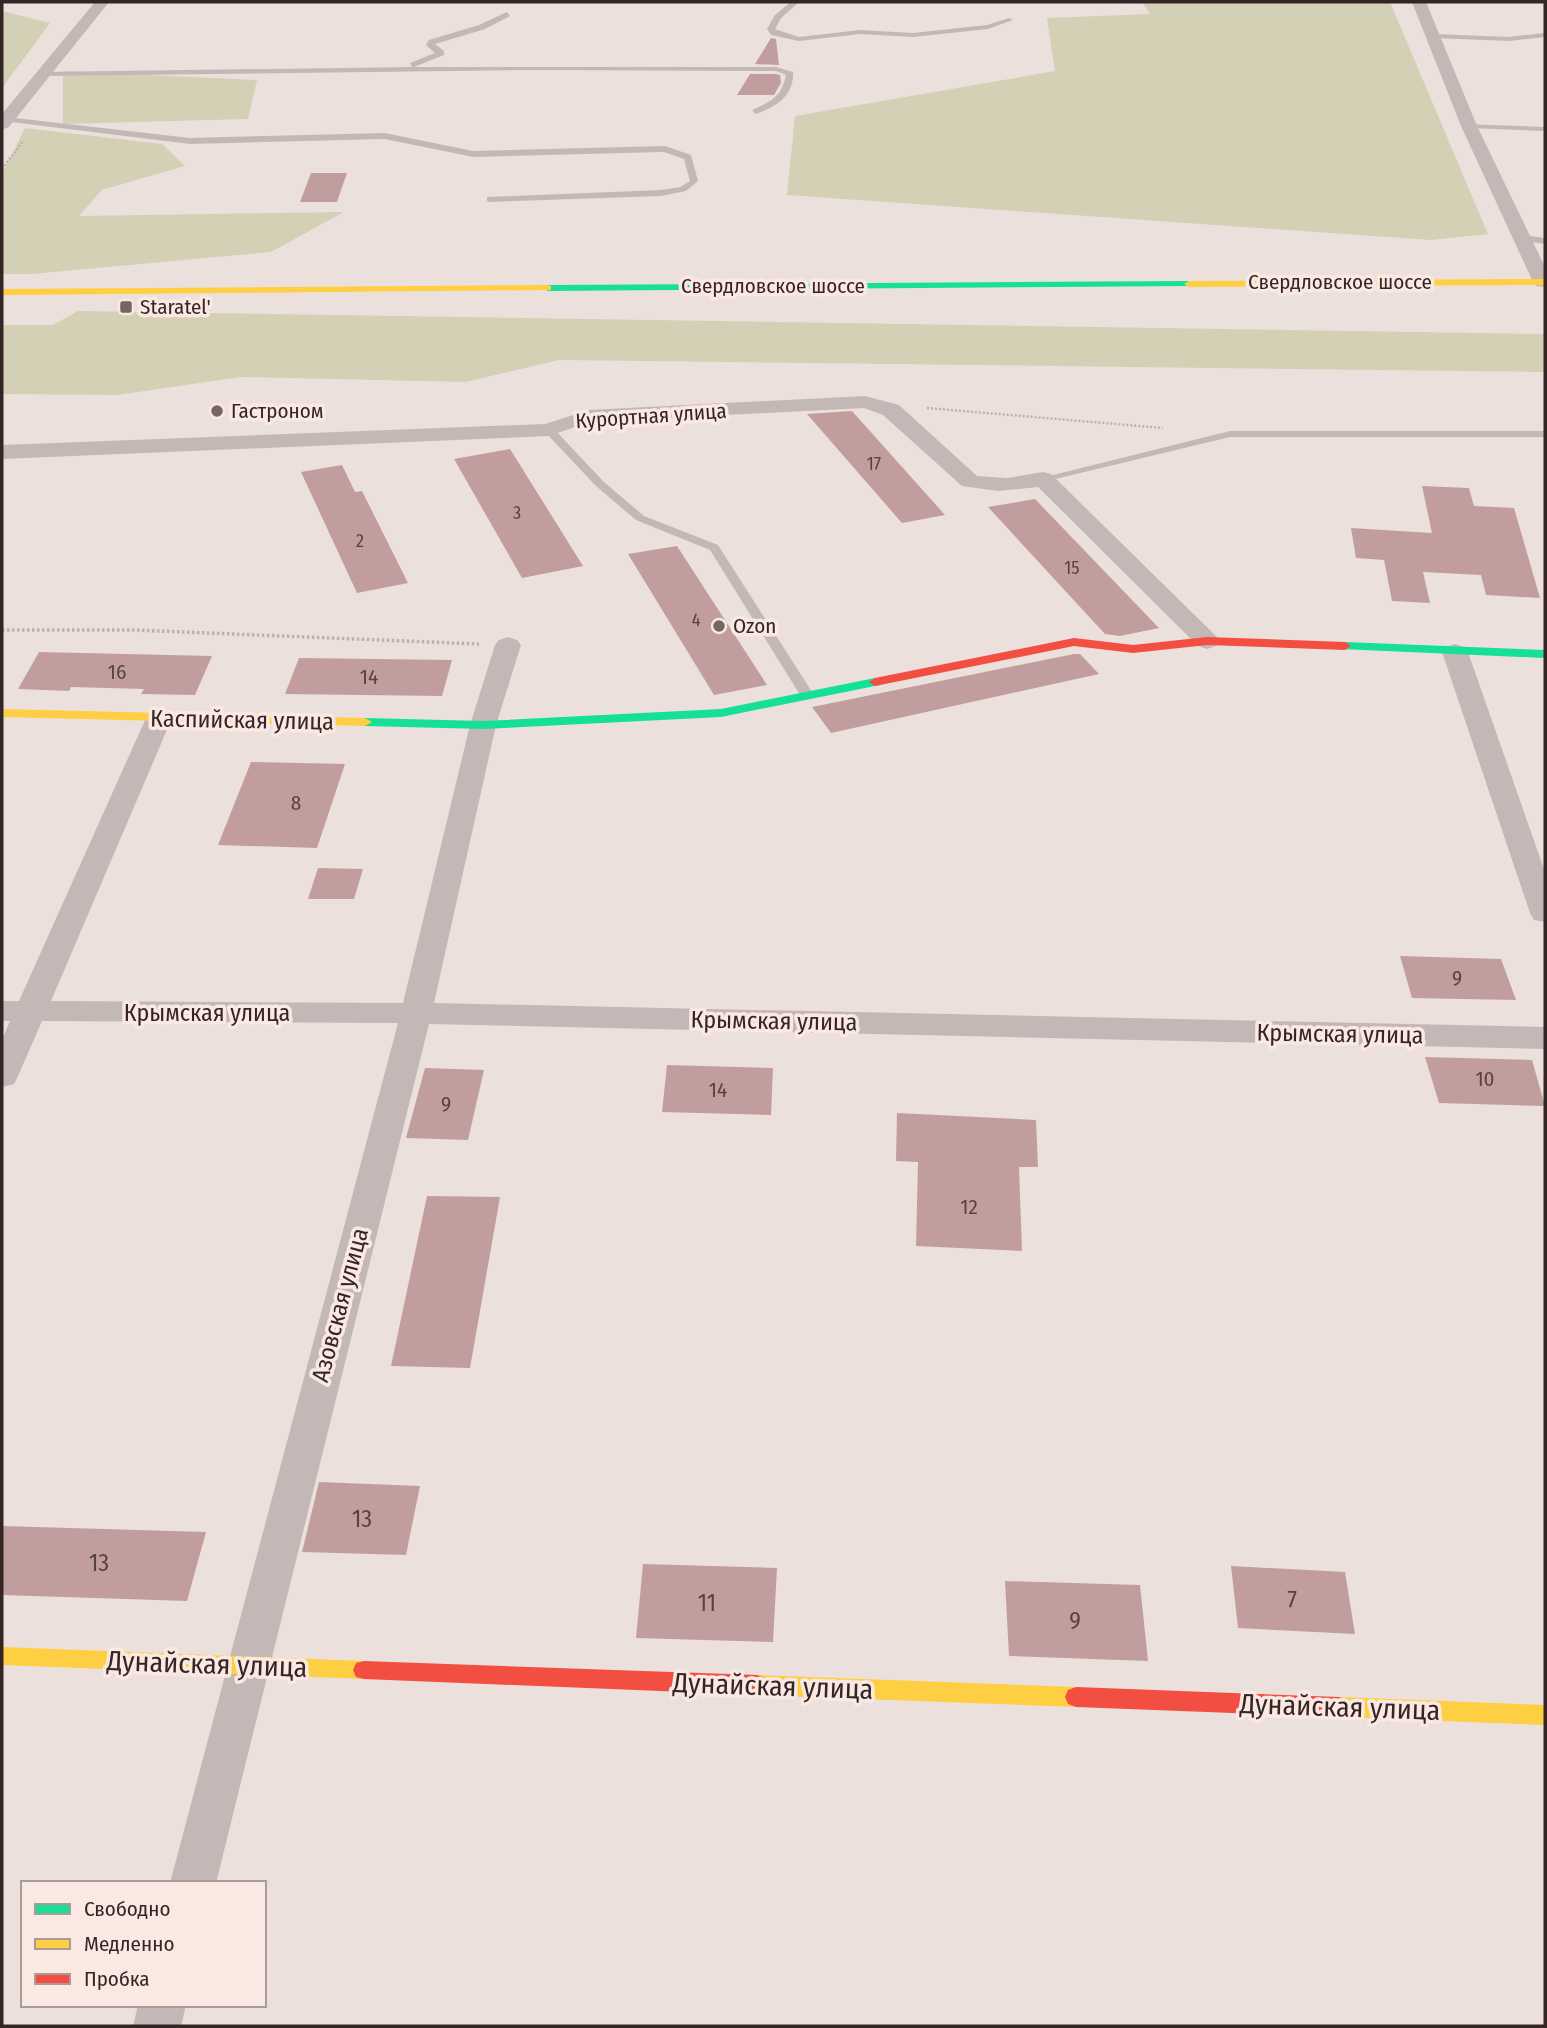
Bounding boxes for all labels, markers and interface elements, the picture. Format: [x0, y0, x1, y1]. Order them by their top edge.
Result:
street label: Свердловское шоссе [1248, 269, 1432, 295]
street label: Свердловское шоссе [681, 273, 865, 299]
place label: Staratel' [140, 294, 211, 320]
marker: Staratel' [118, 299, 134, 315]
place label: Гастроном [231, 398, 324, 424]
street label: Курортная улица [575, 398, 727, 434]
marker: Гастроном [209, 403, 225, 419]
house number: 17 [867, 453, 881, 475]
house number: 3 [513, 502, 521, 524]
house number: 2 [356, 530, 364, 552]
house number: 15 [1064, 557, 1080, 579]
house number: 4 [692, 609, 701, 631]
place label: Ozon [733, 613, 776, 639]
marker: Ozon [711, 618, 727, 634]
house number: 16 [108, 659, 126, 685]
house number: 14 [360, 664, 378, 690]
street label: Каспийская улица [150, 704, 334, 736]
house number: 8 [291, 790, 301, 816]
house number: 9 [1452, 965, 1462, 991]
street label: Крымская улица [124, 999, 290, 1027]
street label: Крымская улица [690, 1006, 858, 1036]
street label: Крымская улица [1256, 1019, 1424, 1049]
house number: 10 [1475, 1066, 1495, 1092]
house number: 14 [709, 1077, 727, 1103]
house number: 9 [441, 1091, 451, 1117]
house number: 12 [960, 1194, 978, 1220]
street label: Азовская улица [306, 1225, 374, 1385]
house number: 13 [352, 1505, 372, 1533]
house number: 13 [89, 1549, 109, 1577]
house number: 7 [1287, 1586, 1297, 1614]
house number: 11 [698, 1589, 716, 1617]
house number: 9 [1069, 1607, 1081, 1635]
street label: Дунайская улица [105, 1644, 308, 1684]
street label: Дунайская улица [671, 1666, 874, 1706]
street label: Дунайская улица [1238, 1687, 1441, 1727]
legend [21, 1881, 266, 2007]
text: Свободно [84, 1896, 170, 1922]
text: Медленно [84, 1931, 174, 1957]
text: Пробка [84, 1966, 150, 1992]

